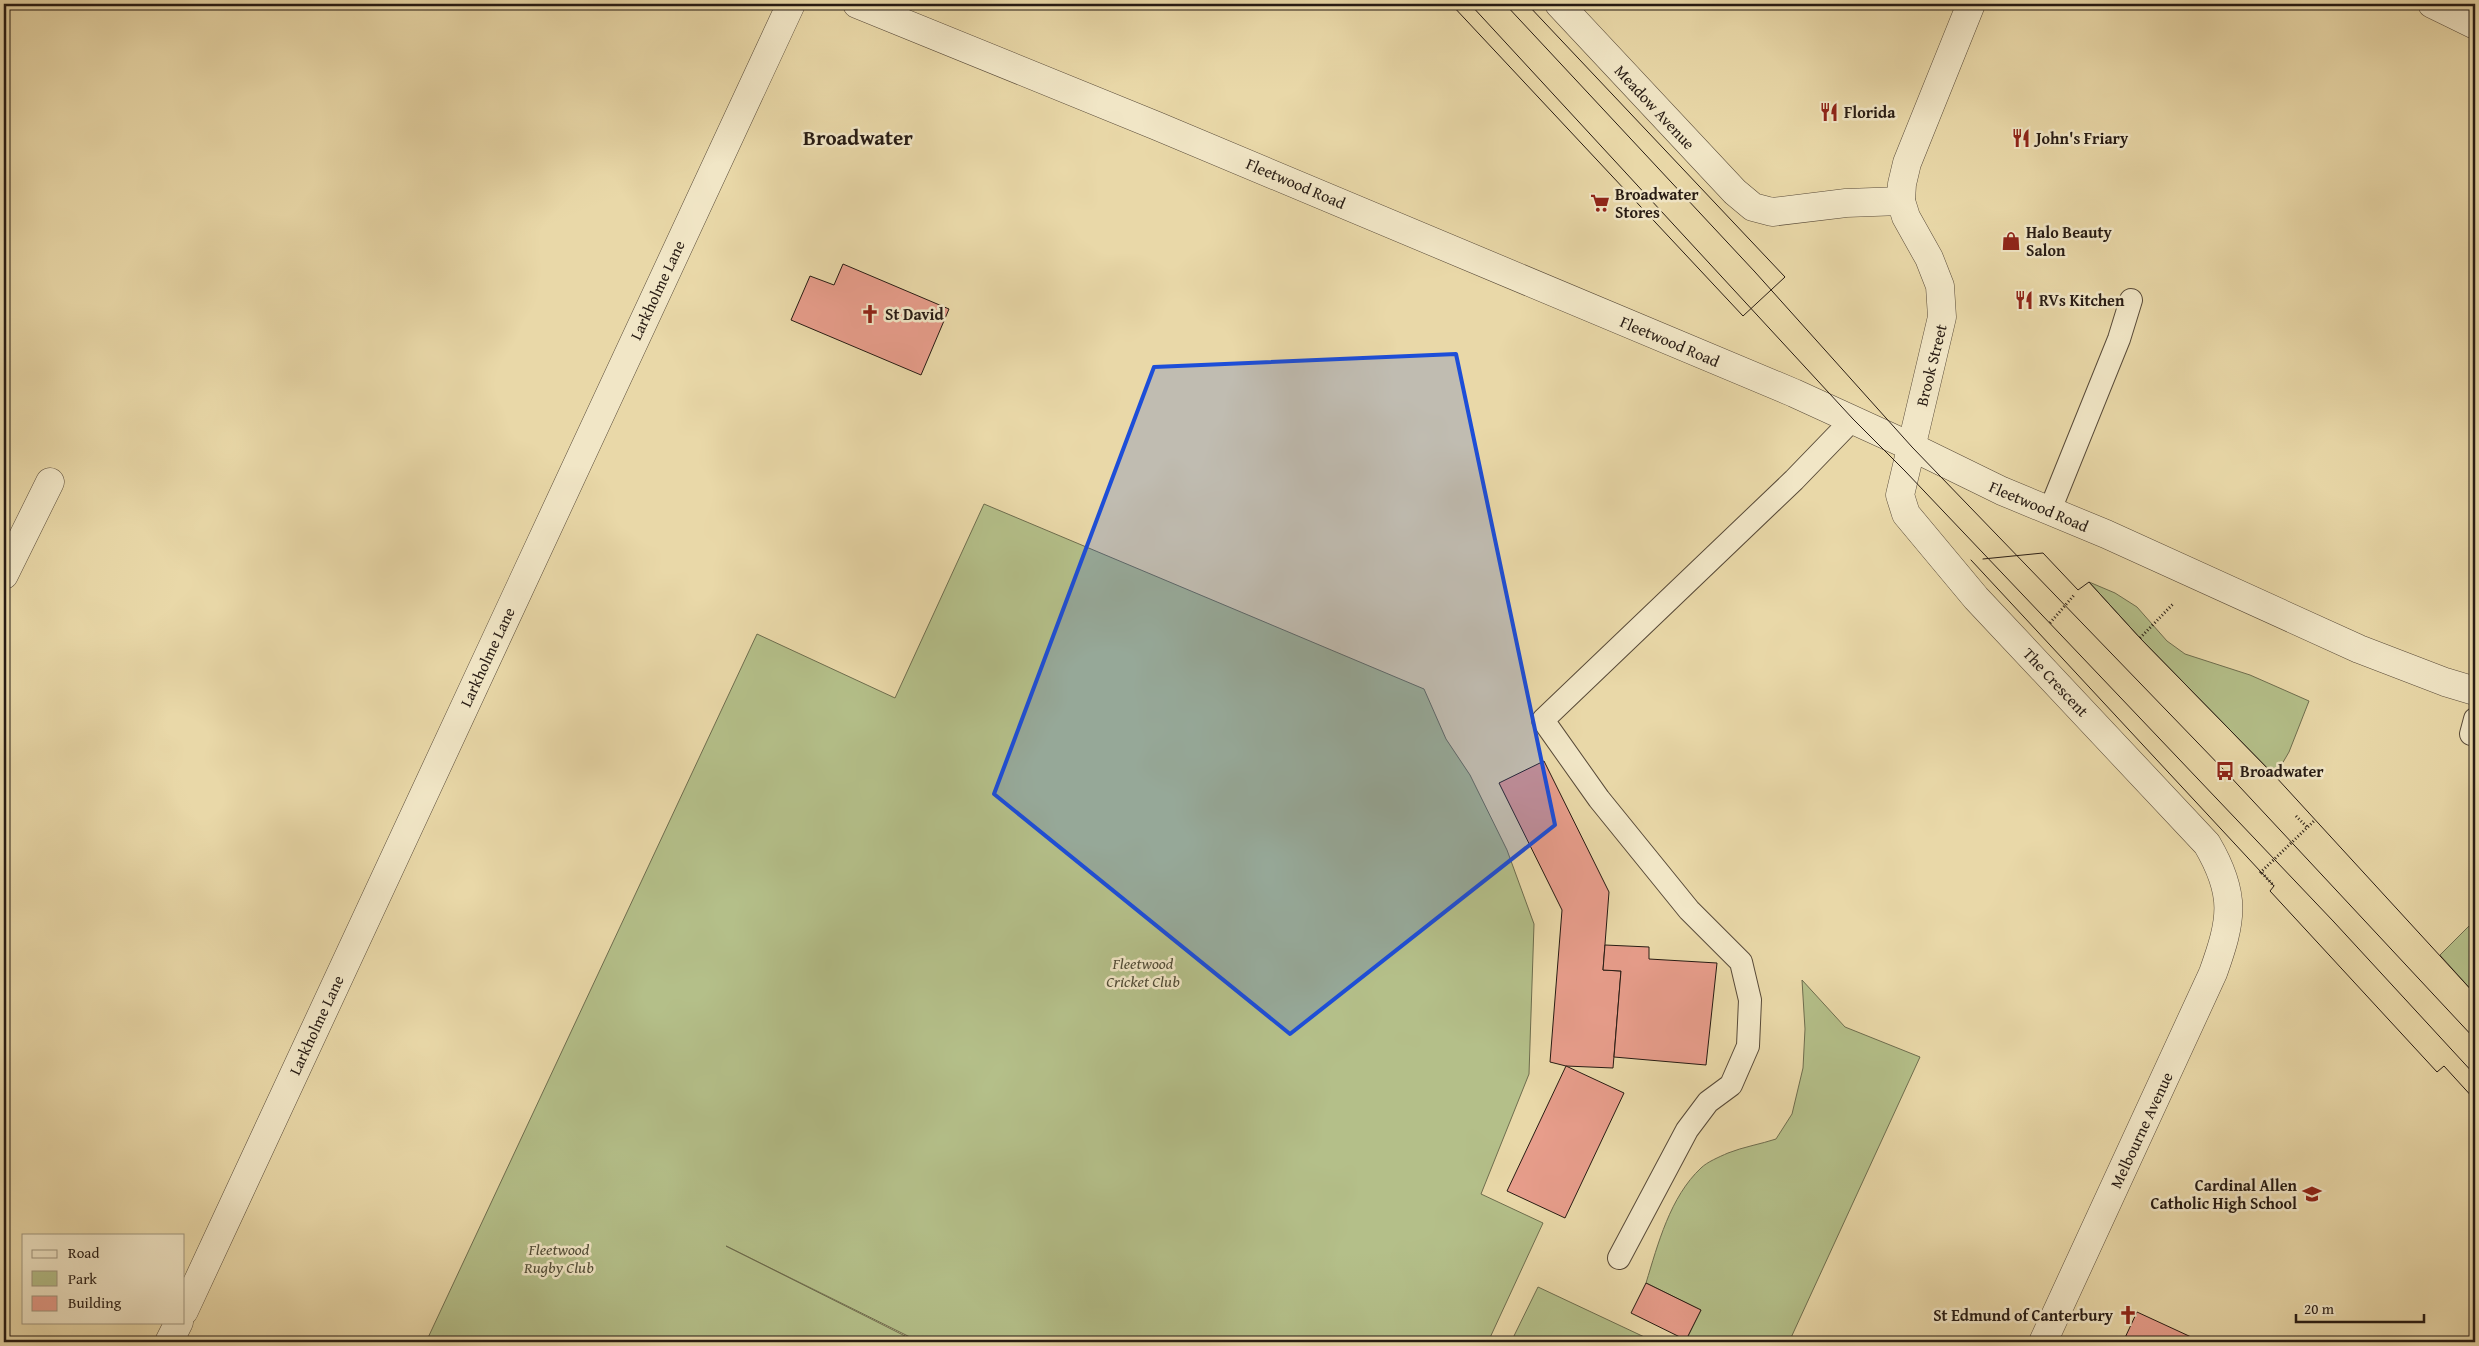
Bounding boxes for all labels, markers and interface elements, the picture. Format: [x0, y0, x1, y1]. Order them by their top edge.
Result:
street label: Meadow Avenue [1609, 59, 1701, 155]
place label: Florida [1844, 100, 1896, 124]
restaurant icon: Florida [1818, 101, 1840, 123]
district label: Broadwater [803, 122, 913, 153]
place label: John's Friary [2033, 126, 2129, 150]
restaurant icon: John's Friary [2010, 127, 2032, 149]
street label: Fleetwood Road [1243, 151, 1350, 215]
place label: Broadwater Stores [1615, 182, 1699, 224]
supermarket icon: Broadwater Stores [1589, 192, 1611, 214]
place label: Halo Beauty Salon [2026, 220, 2112, 262]
shop icon: Halo Beauty Salon [2000, 230, 2022, 252]
street label: Larkholme Lane [623, 236, 691, 344]
place label: RVs Kitchen [2039, 288, 2125, 312]
restaurant icon: RVs Kitchen [2013, 289, 2035, 311]
place label: St David [885, 302, 945, 326]
church icon: St David [859, 303, 881, 325]
street label: Fleetwood Road [1617, 309, 1724, 373]
street label: Brook Street [1909, 321, 1953, 409]
street label: Fleetwood Road [1986, 474, 2093, 538]
street label: Larkholme Lane [453, 603, 521, 711]
street label: The Crescent [2018, 642, 2095, 722]
place label: Broadwater [2240, 759, 2324, 783]
bus stop icon: Broadwater [2214, 760, 2236, 782]
park label: Fleetwood Cricket Club [1106, 951, 1180, 993]
street label: Larkholme Lane [282, 971, 350, 1079]
street label: Melbourne Avenue [2103, 1068, 2179, 1192]
place label: Cardinal Allen Catholic High School [2150, 1173, 2298, 1215]
school or university icon: Cardinal Allen Catholic High School [2301, 1183, 2323, 1205]
legend [22, 1234, 185, 1324]
park label: Fleetwood Rugby Club [523, 1237, 594, 1279]
text: Road [68, 1242, 99, 1263]
text: Park [68, 1268, 97, 1289]
scale bar [2296, 1291, 2424, 1323]
text: Building [68, 1292, 122, 1313]
text: 20 m [2304, 1298, 2335, 1319]
place label: St Edmund of Canterbury [1933, 1303, 2114, 1327]
church icon: St Edmund of Canterbury [2117, 1304, 2139, 1326]

